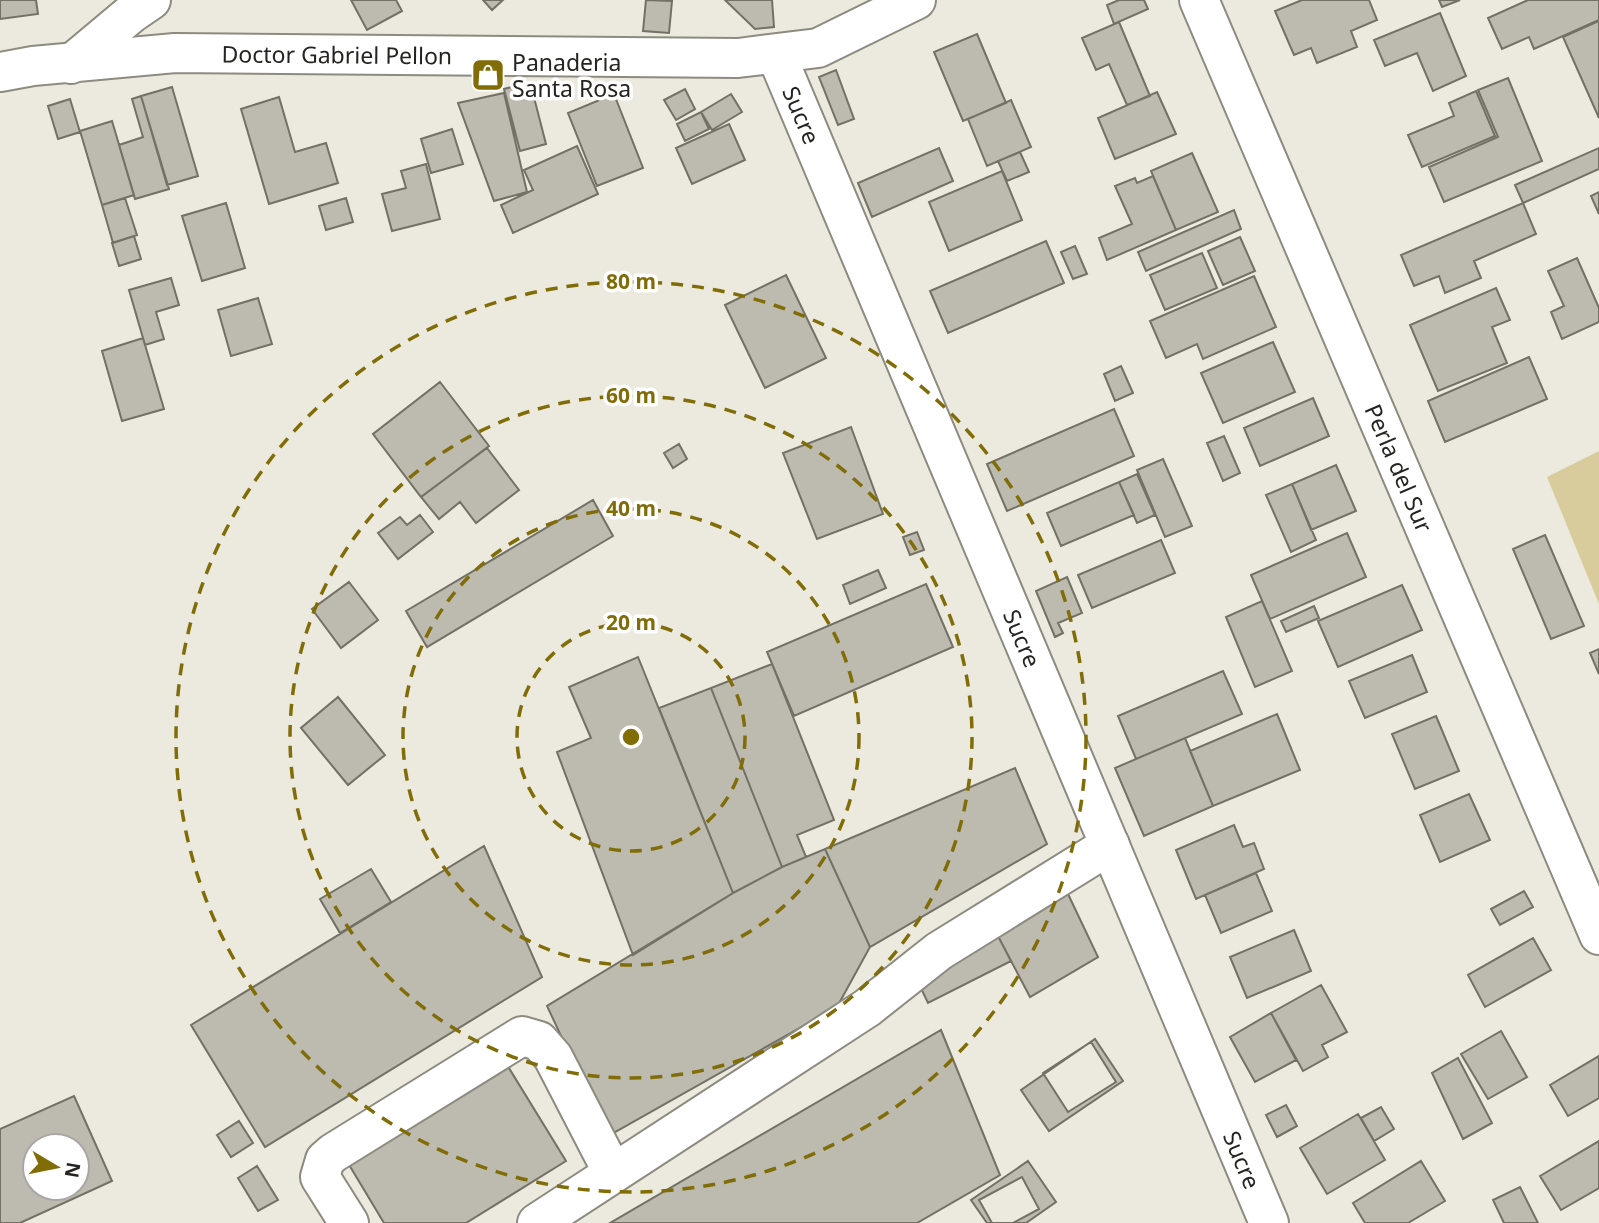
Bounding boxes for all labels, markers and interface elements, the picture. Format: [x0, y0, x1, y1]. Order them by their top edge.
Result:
street label: Doctor Gabriel Pellon [221, 37, 452, 71]
place label: Panaderia Santa Rosa [512, 46, 631, 104]
shop icon: Panaderia Santa Rosa [469, 56, 507, 94]
street label: Sucre [775, 81, 828, 149]
text: 80 m [606, 267, 656, 295]
text: 60 m [606, 381, 656, 409]
street label: Perla del Sur [1358, 399, 1441, 538]
text: 40 m [606, 494, 656, 522]
street label: Sucre [996, 604, 1049, 672]
text: 20 m [606, 608, 656, 636]
centre of rings [619, 725, 643, 749]
street label: Sucre [1216, 1126, 1269, 1194]
north arrow [21, 1132, 91, 1202]
text: N [59, 1160, 87, 1180]

